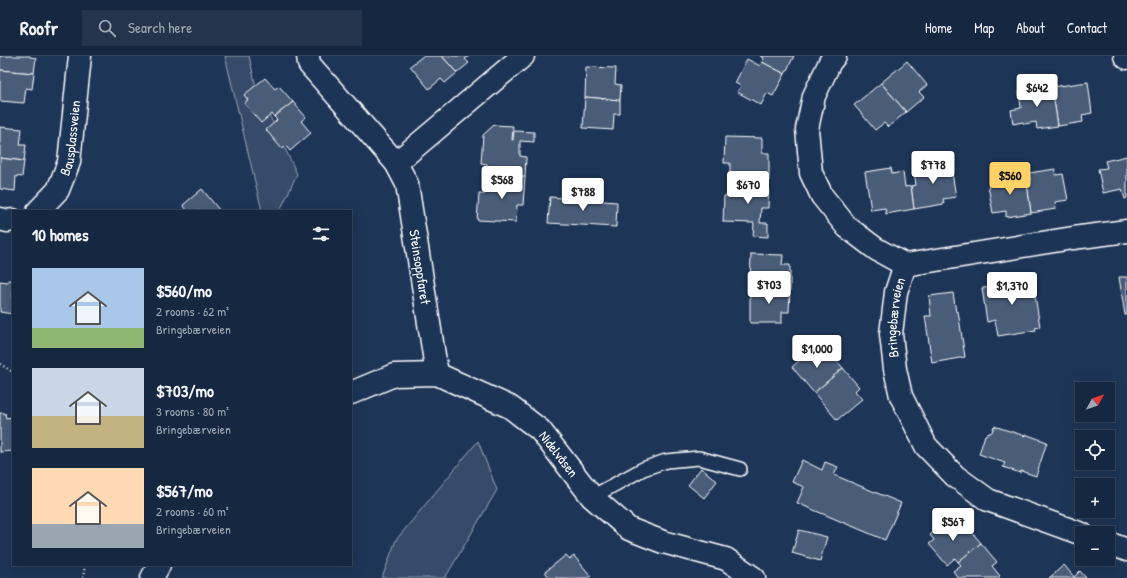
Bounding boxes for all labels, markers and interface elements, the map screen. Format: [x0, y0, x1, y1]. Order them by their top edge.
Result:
search box [82, 10, 362, 46]
text: Roofr [20, 15, 58, 41]
icon: search [96, 17, 118, 39]
text: Search here [128, 17, 192, 38]
text: Home [925, 18, 952, 37]
text: Map [974, 18, 994, 37]
text: About [1016, 18, 1045, 37]
text: Contact [1067, 18, 1107, 37]
pin: $642 [1013, 74, 1061, 108]
text: $642 [1026, 78, 1048, 96]
street label: Bausplassveien [55, 99, 84, 178]
pin: $778 [909, 151, 957, 185]
text: $778 [920, 155, 946, 173]
pin: $560 [986, 162, 1034, 196]
pin: $568 [478, 166, 526, 200]
text: $560 [998, 166, 1022, 184]
text: $568 [491, 170, 513, 188]
pin: $670 [724, 171, 772, 205]
text: $670 [736, 175, 760, 193]
pin: $788 [559, 178, 607, 212]
text: $788 [571, 182, 595, 200]
text: 10 homes [32, 223, 89, 246]
icon: filters [310, 223, 332, 245]
street label: Steinsoppfaret [404, 228, 436, 306]
pin: $703 [745, 271, 793, 305]
pin: $1,370 [979, 272, 1045, 306]
text: $703 [757, 275, 781, 293]
street label: Bringebærveien [881, 275, 909, 359]
text: $1,370 [996, 276, 1028, 294]
text: $560/mo [156, 279, 212, 302]
icon: home [64, 284, 112, 332]
text: 2 rooms · 62 m² [156, 302, 229, 320]
text: Bringebærveien [156, 320, 231, 338]
pin: $1,000 [784, 335, 850, 369]
text: $1,000 [801, 339, 833, 357]
text: $703/mo [156, 379, 214, 402]
north arrow [1075, 382, 1115, 422]
map controls [1075, 382, 1115, 566]
icon: home [64, 384, 112, 432]
text: 3 rooms · 80 m² [156, 402, 229, 420]
text: Bringebærveien [156, 420, 231, 438]
street label: Nidelvåsen [535, 427, 583, 481]
button: locate [1075, 430, 1115, 470]
button: + [1075, 478, 1115, 518]
text: $567/mo [156, 479, 213, 502]
icon: home [64, 484, 112, 532]
text: 2 rooms · 60 m² [156, 502, 229, 520]
pin: $567 [929, 508, 977, 542]
text: $567 [941, 512, 965, 530]
text: Bringebærveien [156, 520, 231, 538]
button: − [1075, 526, 1115, 566]

